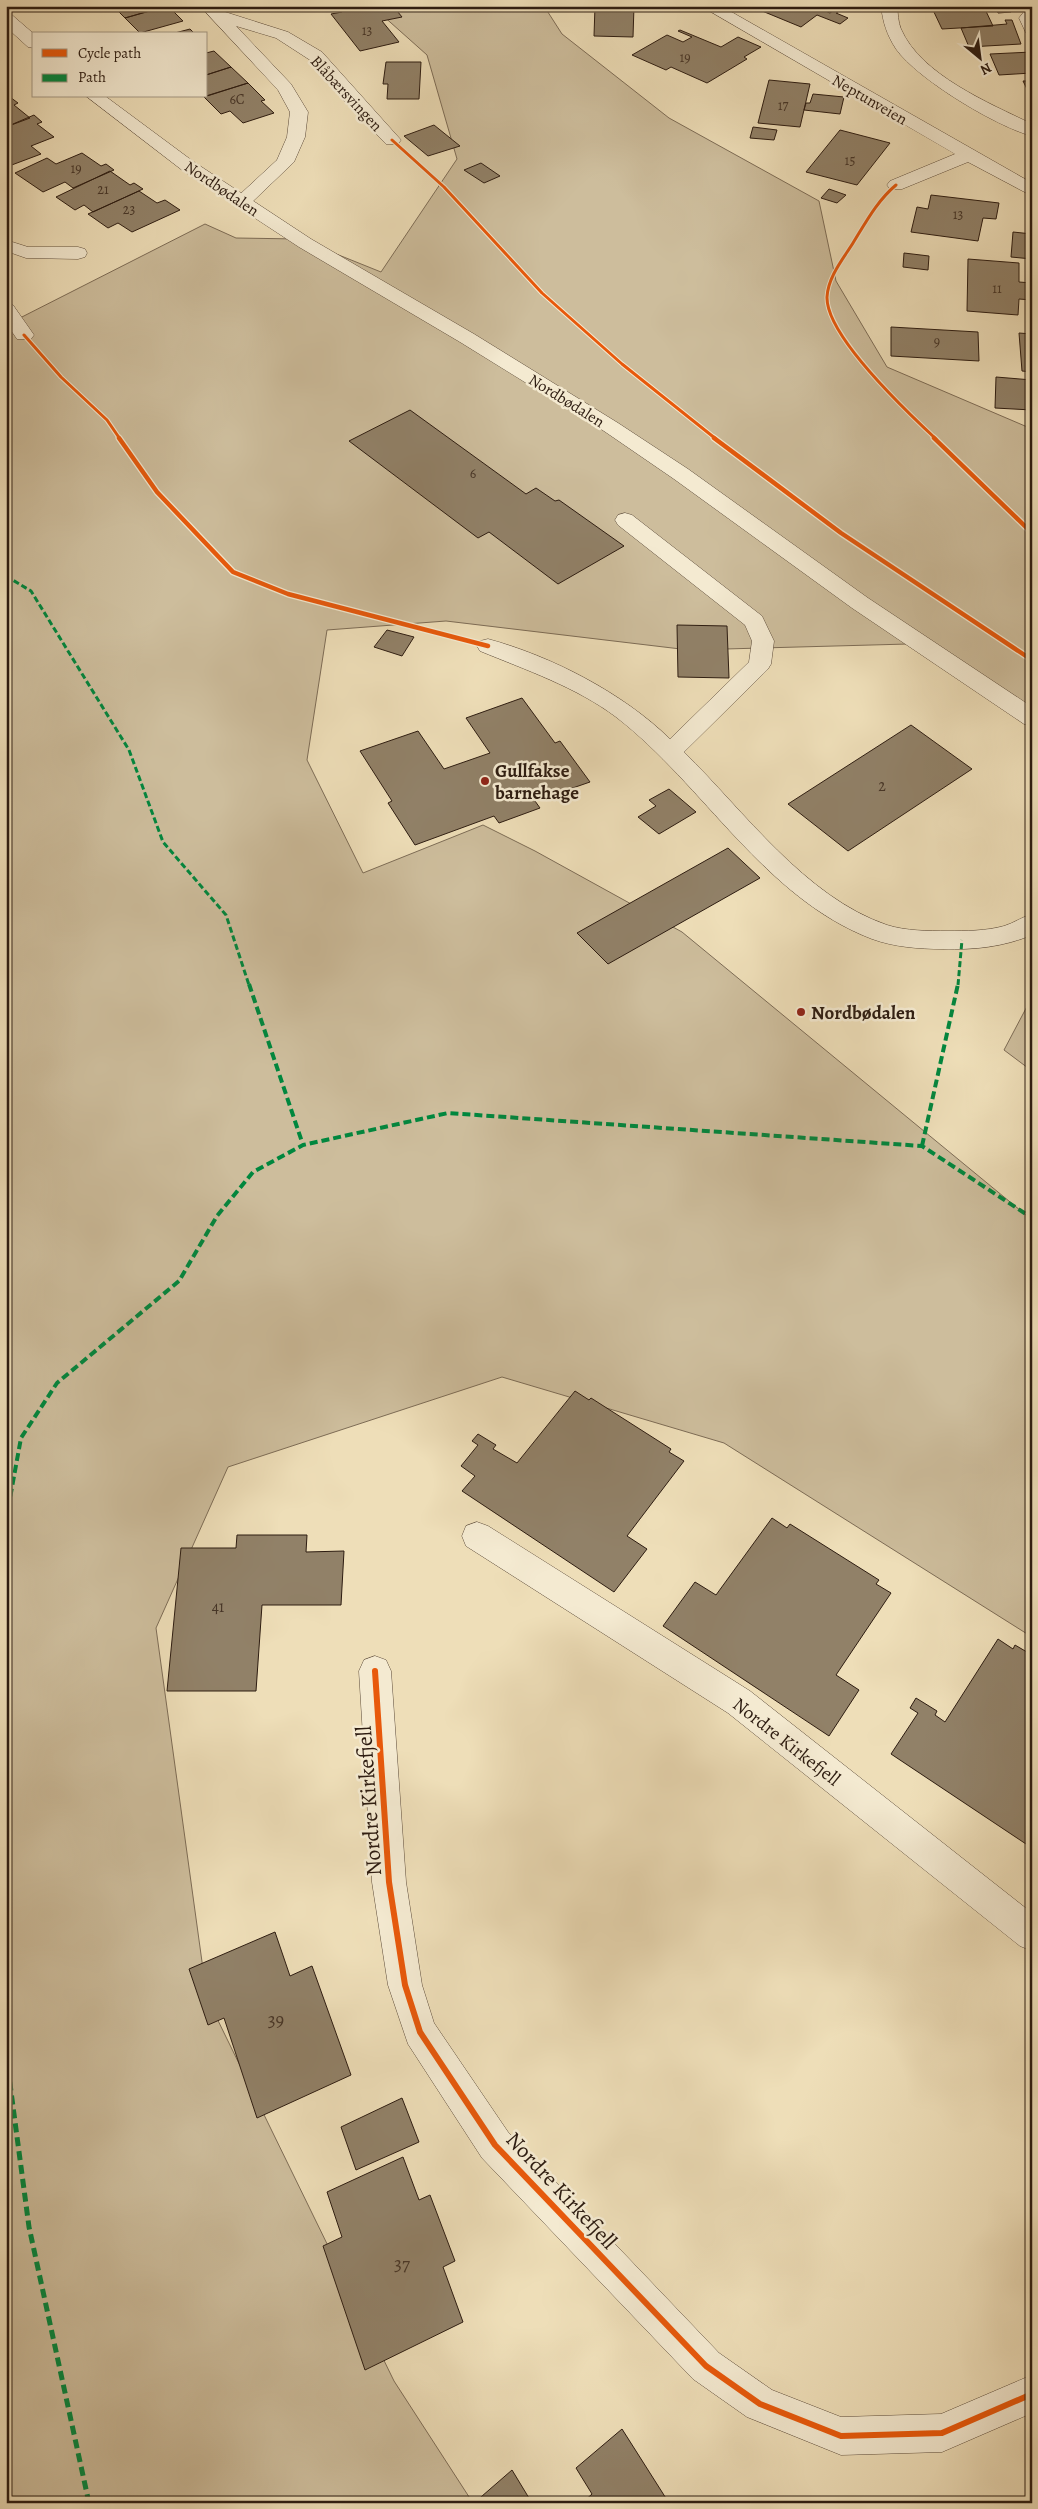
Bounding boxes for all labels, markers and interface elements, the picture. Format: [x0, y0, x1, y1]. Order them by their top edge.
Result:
house number: 13 [362, 21, 372, 40]
legend [32, 32, 208, 98]
north arrow [956, 32, 1006, 82]
text: Cycle path [78, 43, 141, 63]
house number: 19 [679, 48, 691, 67]
street label: Blåbærsvingen [305, 51, 387, 137]
text: N [977, 58, 995, 80]
text: Path [78, 67, 106, 87]
street label: Neptunveien [828, 69, 911, 130]
house number: 6C [229, 90, 245, 109]
house number: 17 [778, 96, 788, 115]
house number: 15 [845, 151, 855, 170]
street label: Nordbødalen [180, 156, 263, 222]
house number: 19 [70, 159, 82, 178]
house number: 21 [97, 180, 109, 199]
house number: 23 [123, 200, 135, 219]
house number: 13 [953, 205, 963, 224]
house number: 11 [992, 279, 1002, 298]
house number: 9 [934, 332, 940, 351]
street label: Nordbødalen [524, 369, 609, 433]
house number: 6 [470, 464, 476, 483]
place label: Gullfakse barnehage [494, 758, 579, 806]
marker: Gullfakse barnehage [479, 775, 491, 787]
house number: 2 [878, 775, 886, 797]
place label: Nordbødalen [811, 1000, 916, 1026]
marker: Nordbødalen [795, 1006, 807, 1018]
house number: 41 [212, 1596, 225, 1618]
street label: Nordre Kirkefjell [727, 1691, 846, 1792]
street label: Nordre Kirkefjell [349, 1725, 389, 1877]
house number: 39 [268, 2007, 284, 2033]
street label: Nordre Kirkefjell [499, 2125, 624, 2256]
house number: 37 [394, 2251, 410, 2277]

